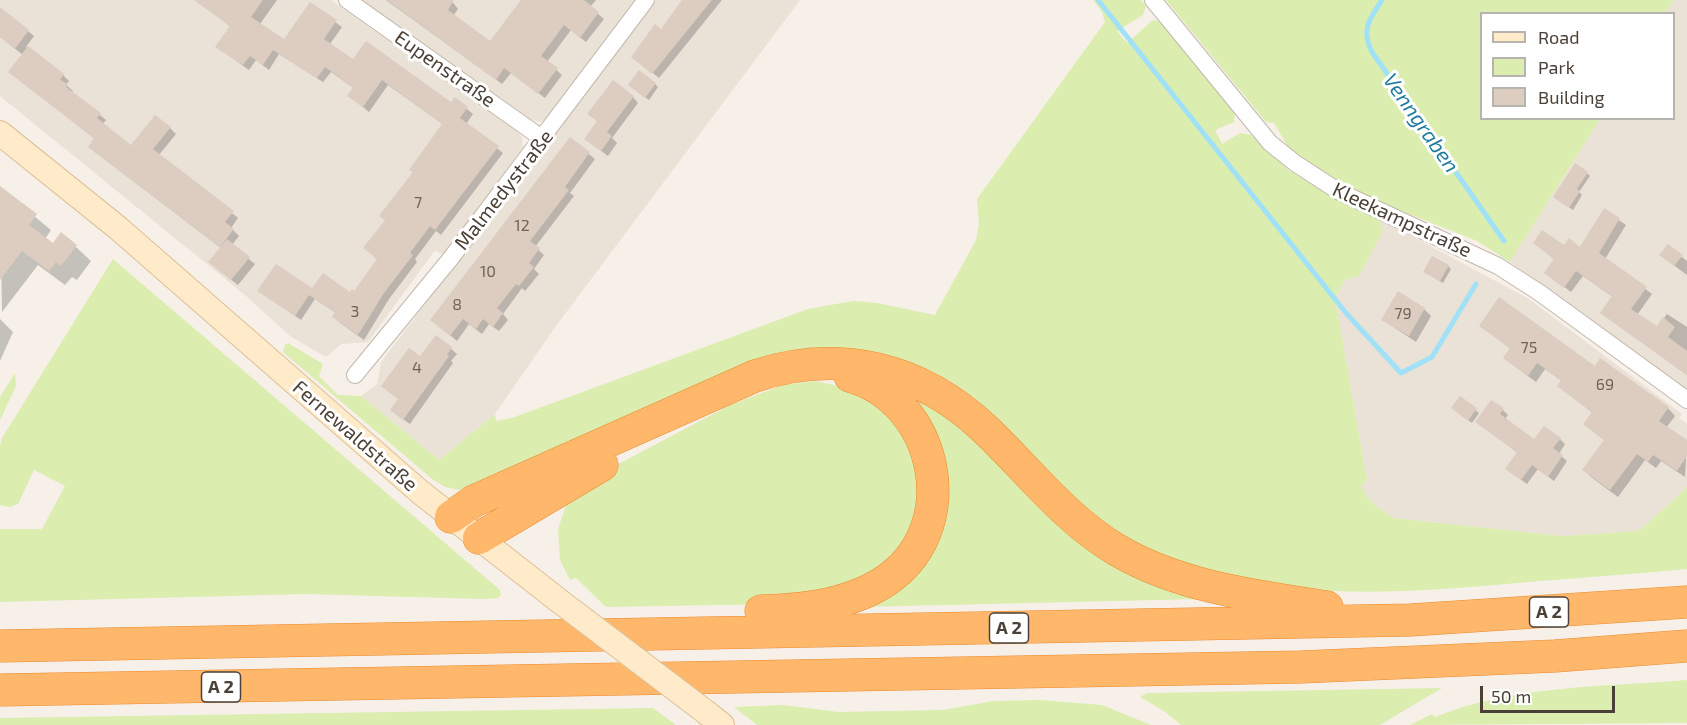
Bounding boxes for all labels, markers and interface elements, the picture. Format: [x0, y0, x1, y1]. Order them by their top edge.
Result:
legend [1480, 12, 1675, 120]
street label: Eupenstraße [390, 25, 500, 113]
text: Road [1538, 26, 1579, 48]
text: Park [1538, 56, 1575, 78]
water label: Venngraben [1378, 69, 1464, 177]
text: Building [1538, 86, 1605, 108]
street label: Malmedystraße [450, 125, 558, 255]
street label: Kleekampstraße [1329, 177, 1475, 263]
house number: 7 [414, 193, 422, 213]
house number: 12 [514, 216, 530, 236]
house number: 10 [480, 262, 496, 282]
house number: 8 [452, 295, 462, 315]
house number: 3 [351, 302, 359, 322]
house number: 79 [1394, 304, 1412, 324]
house number: 75 [1521, 338, 1537, 358]
house number: 4 [412, 358, 422, 378]
street label: Fernewaldstraße [288, 375, 422, 497]
house number: 69 [1596, 375, 1614, 395]
road number: A 2 [1530, 597, 1568, 627]
road number: A 2 [990, 613, 1028, 643]
road number: A 2 [202, 672, 240, 702]
scale bar [1483, 674, 1618, 712]
text: 50 m [1491, 685, 1531, 707]

